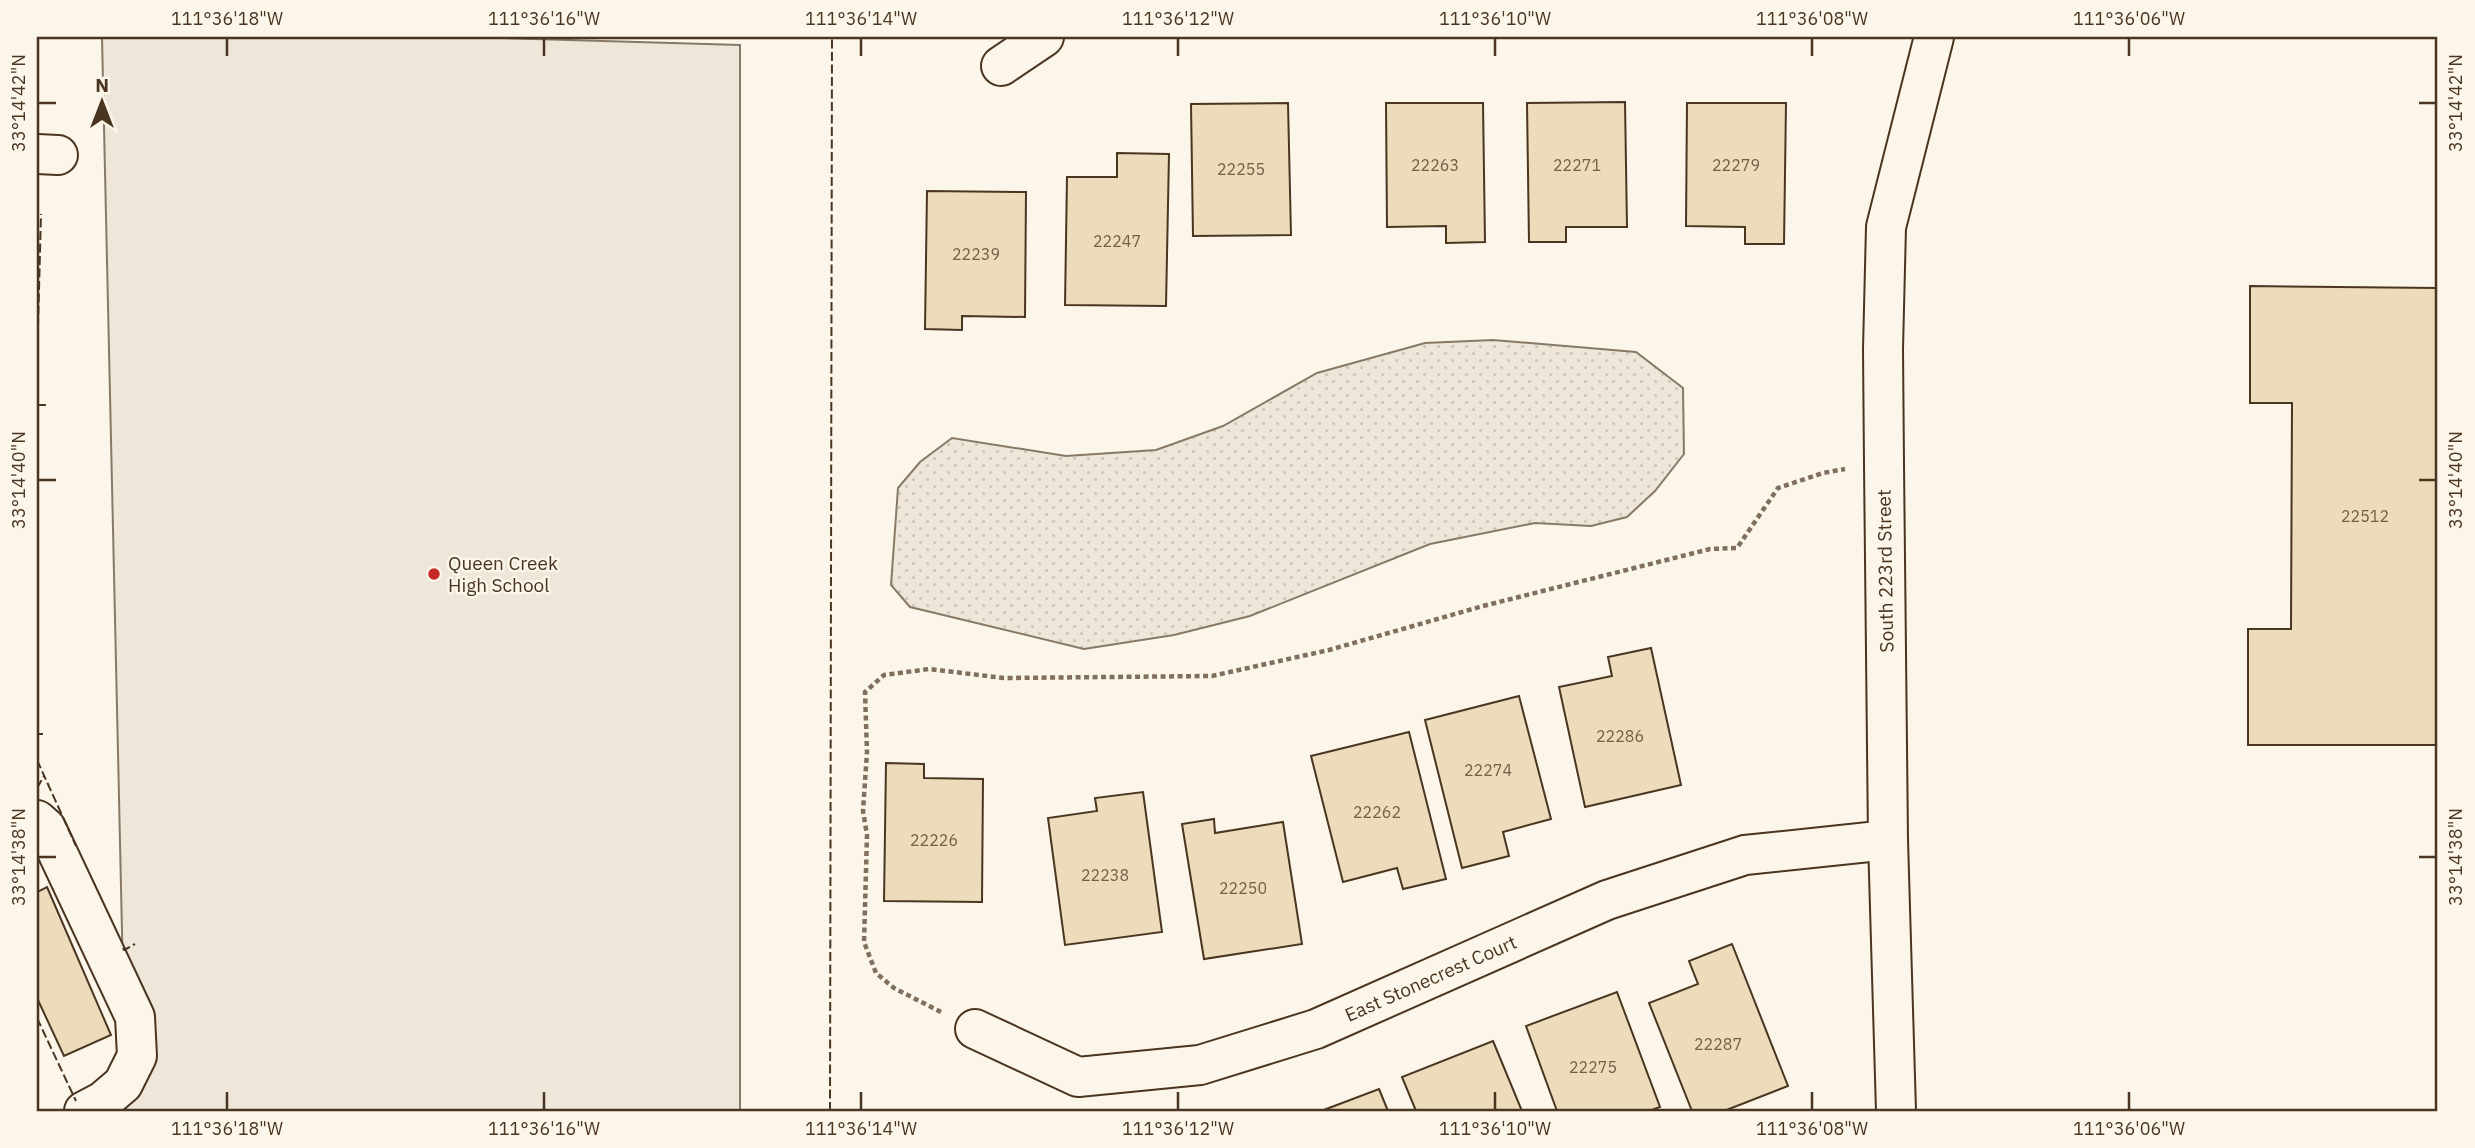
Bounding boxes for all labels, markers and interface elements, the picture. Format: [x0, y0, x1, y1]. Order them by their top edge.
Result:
text: 111°36'18"W [171, 7, 283, 30]
text: 111°36'16"W [488, 7, 600, 30]
text: 111°36'14"W [805, 7, 917, 30]
text: 111°36'12"W [1122, 7, 1234, 30]
text: 111°36'10"W [1439, 7, 1551, 30]
text: 111°36'08"W [1756, 7, 1868, 30]
text: 111°36'06"W [2073, 7, 2185, 30]
text: 33°14'42"N [7, 54, 30, 152]
text: 33°14'42"N [2444, 54, 2467, 152]
north arrow [66, 66, 136, 136]
text: N [95, 73, 109, 97]
house number: 22263 [1411, 155, 1459, 175]
house number: 22271 [1553, 155, 1601, 175]
house number: 22279 [1712, 155, 1760, 175]
house number: 22255 [1217, 159, 1265, 179]
house number: 22247 [1093, 231, 1141, 251]
house number: 22239 [952, 244, 1000, 264]
text: 33°14'40"N [7, 431, 30, 529]
text: 33°14'40"N [2444, 431, 2467, 529]
street label: South 223rd Street [1872, 489, 1898, 653]
house number: 22512 [2341, 506, 2389, 526]
place label: Queen Creek High School [448, 551, 558, 597]
marker: Queen Creek High School [426, 566, 442, 582]
house number: 22286 [1596, 726, 1644, 746]
house number: 22274 [1464, 760, 1512, 780]
house number: 22262 [1353, 802, 1401, 822]
text: 33°14'38"N [7, 808, 30, 906]
text: 33°14'38"N [2444, 808, 2467, 906]
house number: 22226 [910, 830, 958, 850]
house number: 22238 [1081, 865, 1129, 885]
house number: 22250 [1219, 878, 1267, 898]
street label: East Stonecrest Court [1341, 930, 1520, 1027]
house number: 22287 [1694, 1034, 1742, 1054]
house number: 22275 [1569, 1057, 1617, 1077]
text: 111°36'18"W [171, 1117, 283, 1140]
text: 111°36'16"W [488, 1117, 600, 1140]
text: 111°36'14"W [805, 1117, 917, 1140]
text: 111°36'12"W [1122, 1117, 1234, 1140]
text: 111°36'10"W [1439, 1117, 1551, 1140]
text: 111°36'08"W [1756, 1117, 1868, 1140]
text: 111°36'06"W [2073, 1117, 2185, 1140]

